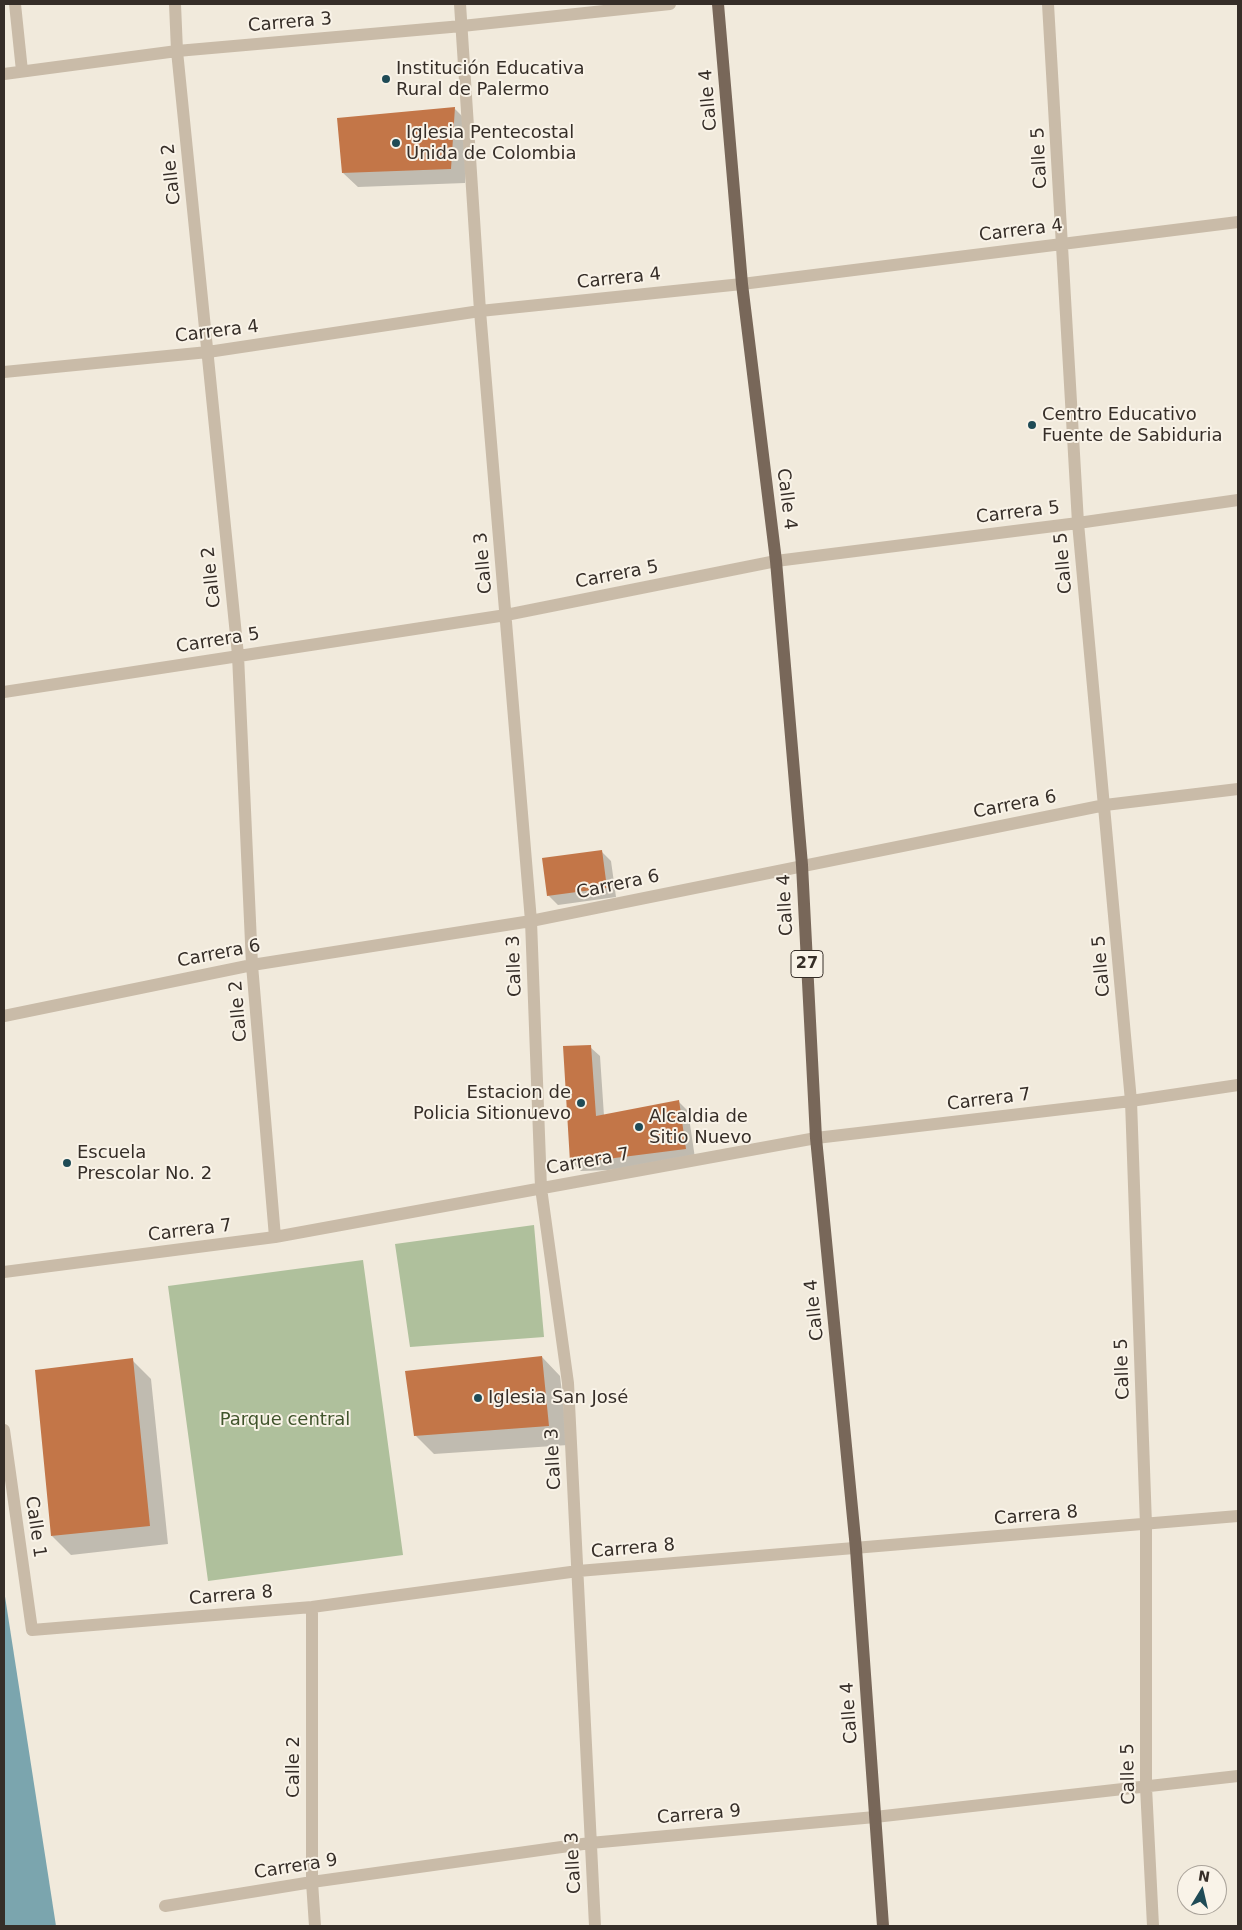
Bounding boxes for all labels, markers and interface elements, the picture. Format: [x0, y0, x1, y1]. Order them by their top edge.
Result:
street label: Carrera 3 [247, 9, 333, 37]
place label: Institución Educativa Rural de Palermo [396, 58, 585, 100]
street label: Calle 4 [696, 68, 722, 132]
marker: Institución Educativa Rural de Palermo [380, 73, 392, 85]
place label: Iglesia Pentecostal Unida de Colombia [406, 122, 577, 164]
street label: Calle 5 [1028, 127, 1052, 189]
marker: Iglesia Pentecostal Unida de Colombia [390, 137, 402, 149]
street label: Calle 2 [158, 142, 186, 206]
street label: Carrera 4 [978, 215, 1064, 247]
street label: Carrera 4 [576, 264, 662, 294]
street label: Carrera 4 [174, 316, 260, 348]
place label: Centro Educativo Fuente de Sabiduria [1042, 404, 1222, 446]
marker: Centro Educativo Fuente de Sabiduria [1026, 419, 1038, 431]
street label: Calle 4 [772, 467, 800, 531]
street label: Carrera 5 [975, 497, 1061, 529]
street label: Calle 3 [471, 531, 497, 595]
street label: Calle 5 [1051, 531, 1077, 595]
street label: Calle 2 [198, 545, 226, 609]
street label: Carrera 5 [574, 556, 660, 594]
street label: Carrera 5 [175, 624, 261, 658]
street label: Carrera 6 [972, 786, 1058, 824]
street label: Carrera 6 [574, 866, 662, 904]
street label: Calle 4 [774, 874, 798, 936]
street label: Calle 5 [1089, 934, 1115, 998]
street label: Carrera 6 [176, 935, 262, 973]
street label: Calle 3 [503, 935, 527, 997]
road number: 27 [791, 951, 823, 978]
street label: Calle 2 [226, 979, 252, 1043]
place label: Estacion de Policia Sitionuevo [413, 1082, 571, 1124]
street label: Carrera 7 [946, 1084, 1032, 1116]
marker: Estacion de Policia Sitionuevo [575, 1097, 587, 1109]
place label: Alcaldia de Sitio Nuevo [649, 1106, 752, 1148]
marker: Alcaldia de Sitio Nuevo [633, 1121, 645, 1133]
place label: Escuela Prescolar No. 2 [77, 1142, 212, 1184]
street label: Carrera 7 [545, 1144, 631, 1180]
marker: Escuela Prescolar No. 2 [61, 1157, 73, 1169]
street label: Carrera 7 [147, 1215, 233, 1247]
street label: Calle 4 [801, 1278, 829, 1342]
street label: Calle 5 [1111, 1338, 1135, 1400]
place label: Iglesia San José [488, 1387, 628, 1409]
marker: Iglesia San José [472, 1392, 484, 1404]
park label: Parque central [220, 1409, 350, 1431]
street label: Calle 3 [542, 1428, 566, 1490]
street label: Calle 1 [20, 1495, 50, 1559]
street label: Carrera 8 [993, 1502, 1079, 1530]
street label: Carrera 8 [590, 1535, 676, 1563]
street label: Carrera 8 [188, 1582, 274, 1610]
street label: Calle 4 [837, 1681, 863, 1745]
street label: Calle 2 [283, 1736, 305, 1798]
street label: Calle 5 [1118, 1743, 1140, 1805]
street label: Carrera 9 [656, 1801, 742, 1829]
street label: Calle 3 [562, 1832, 586, 1894]
street label: Carrera 9 [253, 1850, 339, 1884]
north arrow [1177, 1865, 1227, 1915]
text: N [1197, 1867, 1211, 1885]

